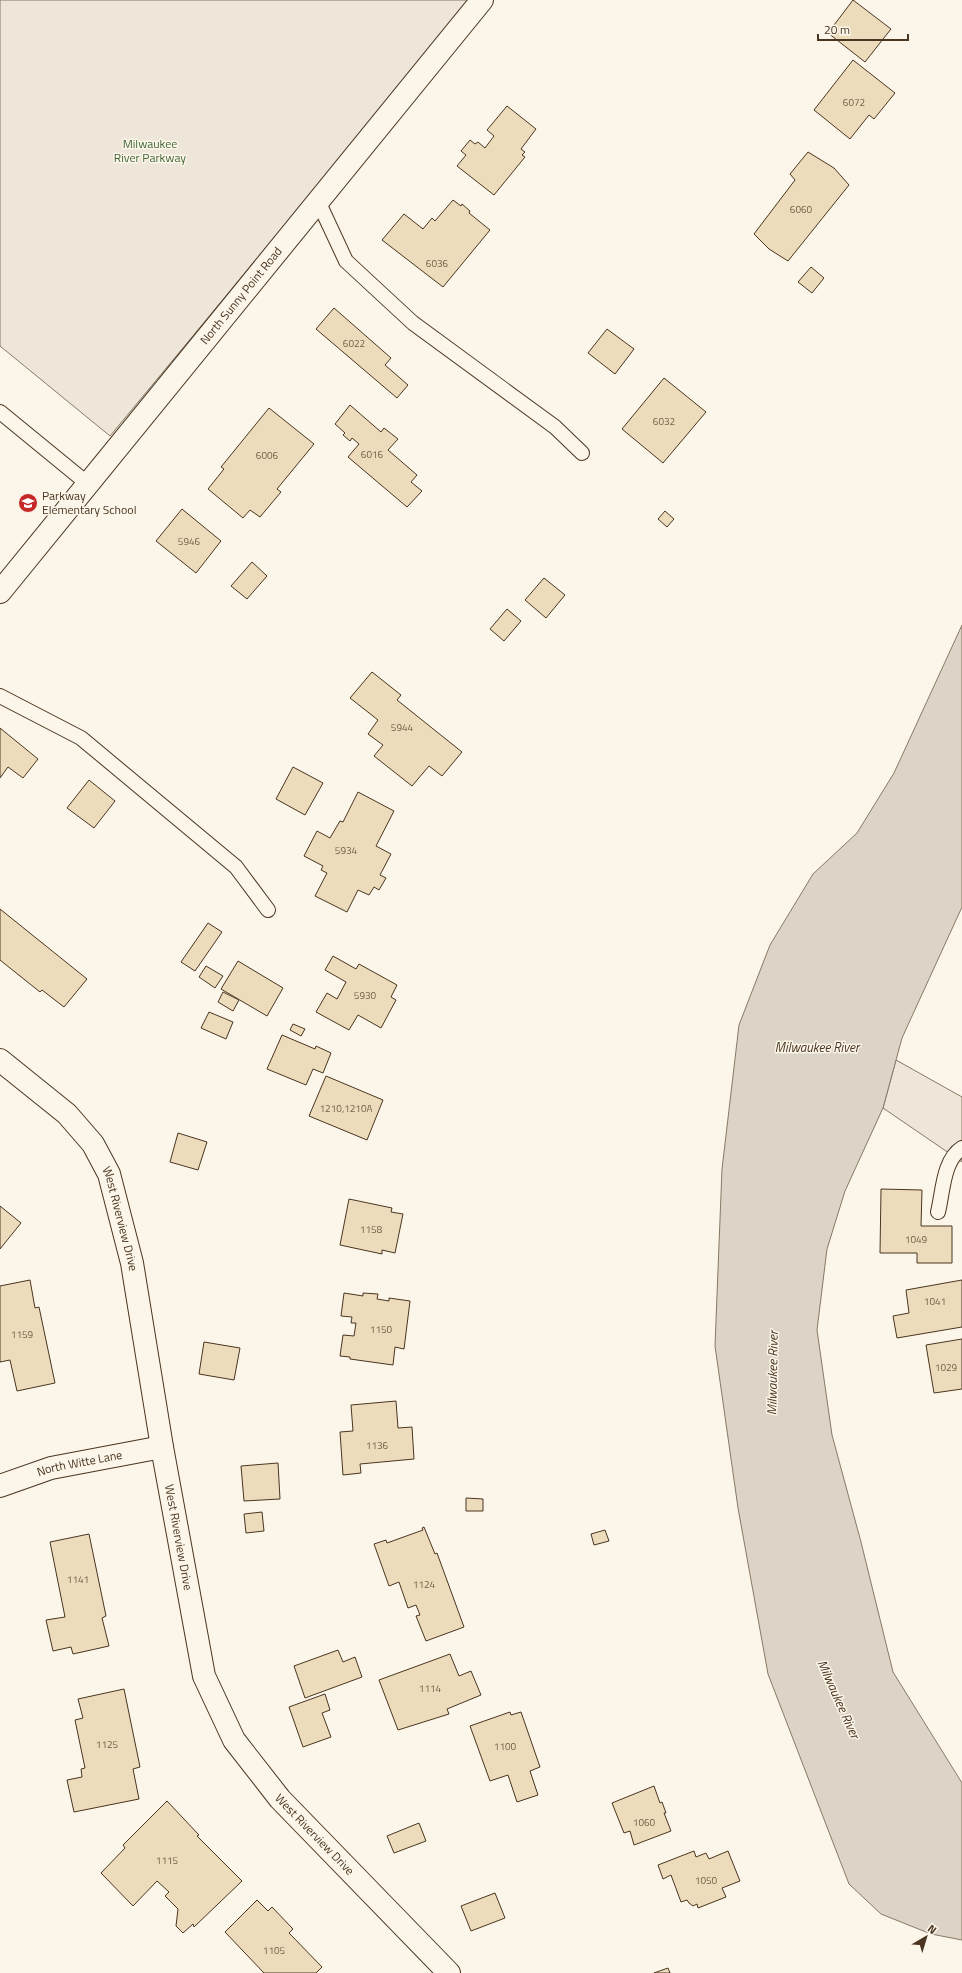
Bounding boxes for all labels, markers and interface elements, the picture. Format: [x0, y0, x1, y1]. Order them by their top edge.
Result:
scale bar [818, 16, 908, 42]
text: 20 m [824, 20, 850, 39]
house number: 6072 [843, 95, 865, 110]
park label: Milwaukee River Parkway [114, 134, 186, 167]
house number: 6060 [790, 202, 813, 217]
street label: North Sunny Point Road [195, 242, 286, 349]
house number: 6036 [426, 256, 449, 271]
house number: 6022 [343, 336, 365, 351]
house number: 6032 [653, 414, 675, 429]
house number: 6016 [361, 447, 384, 462]
house number: 6006 [256, 448, 279, 463]
place label: Parkway Elementary School [42, 486, 136, 519]
school or university icon: Parkway Elementary School [17, 492, 39, 514]
house number: 5946 [178, 534, 201, 549]
house number: 5944 [391, 720, 414, 735]
house number: 5934 [335, 843, 358, 858]
house number: 5930 [354, 988, 377, 1003]
water label: Milwaukee River [775, 1037, 861, 1057]
house number: 1210,1210A [320, 1101, 373, 1116]
street label: West Riverview Drive [98, 1163, 143, 1272]
house number: 1158 [360, 1222, 383, 1237]
house number: 1049 [905, 1232, 928, 1247]
house number: 1041 [924, 1294, 946, 1309]
house number: 1150 [370, 1322, 393, 1337]
house number: 1159 [11, 1327, 34, 1342]
water label: Milwaukee River [761, 1329, 783, 1415]
house number: 1029 [935, 1360, 958, 1375]
house number: 1136 [366, 1438, 389, 1453]
street label: North Witte Lane [34, 1445, 124, 1481]
street label: West Riverview Drive [160, 1483, 198, 1592]
house number: 1141 [67, 1572, 89, 1587]
house number: 1124 [413, 1577, 436, 1592]
water label: Milwaukee River [813, 1656, 866, 1743]
house number: 1114 [419, 1681, 442, 1696]
house number: 1125 [96, 1737, 119, 1752]
house number: 1100 [494, 1739, 517, 1754]
street label: West Riverview Drive [271, 1789, 359, 1879]
house number: 1060 [633, 1815, 656, 1830]
house number: 1115 [156, 1853, 179, 1868]
house number: 1050 [695, 1873, 718, 1888]
north arrow [906, 1917, 946, 1957]
text: N [924, 1920, 940, 1938]
house number: 1105 [263, 1943, 286, 1958]

